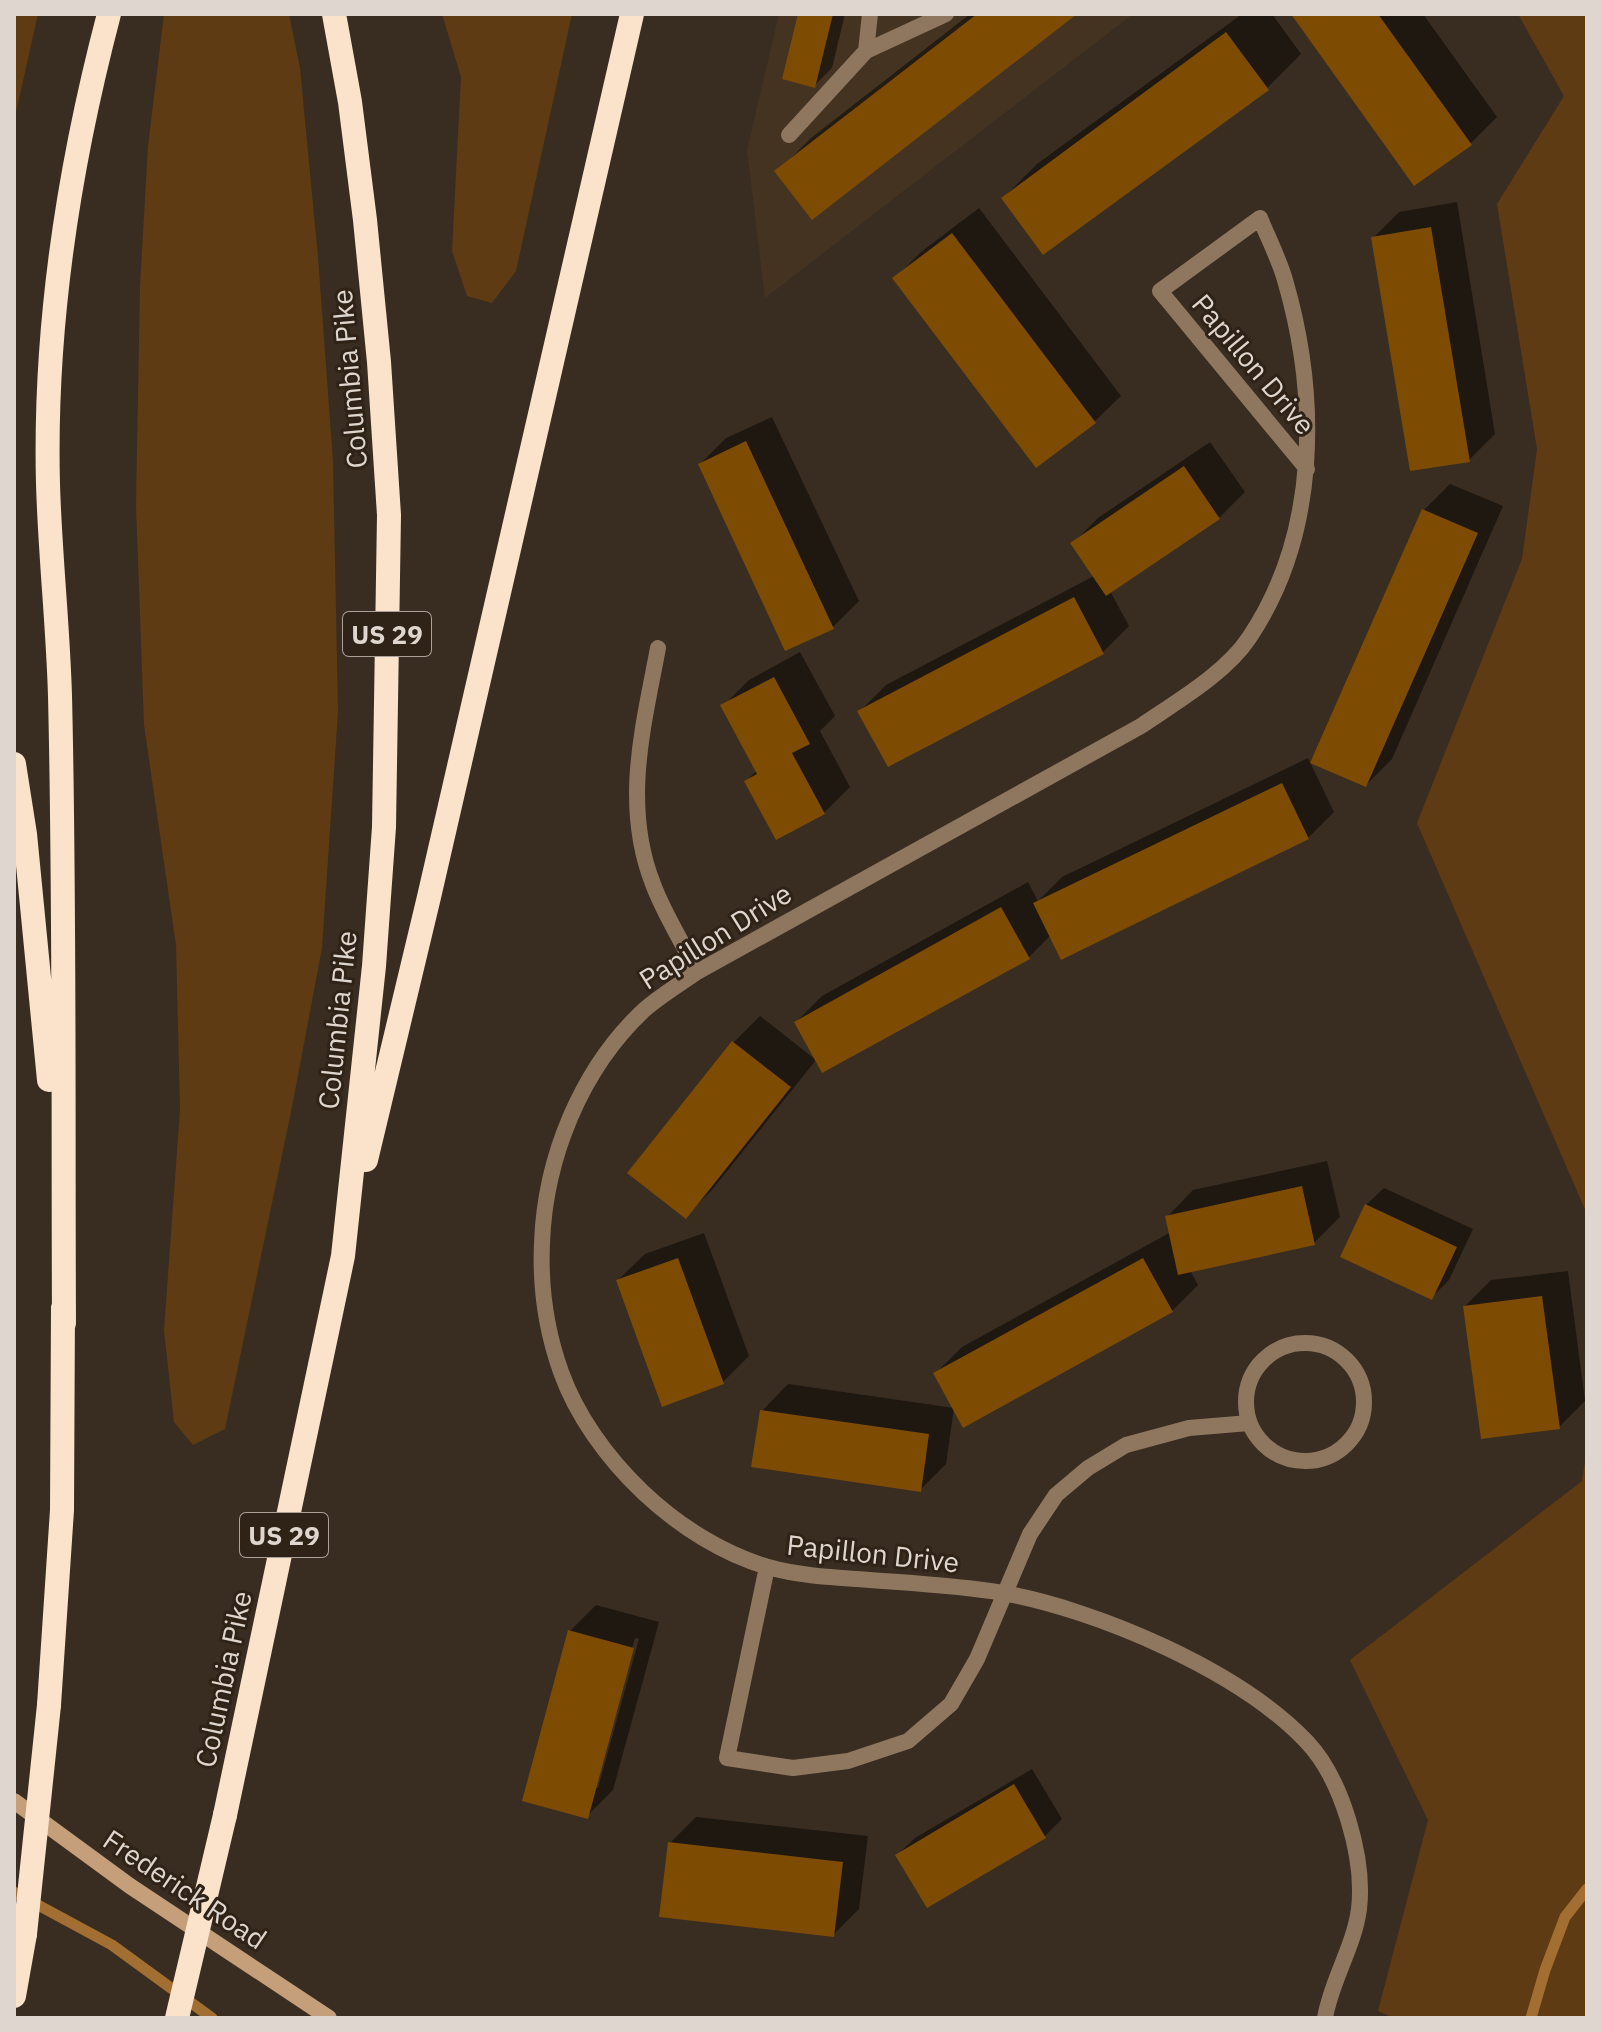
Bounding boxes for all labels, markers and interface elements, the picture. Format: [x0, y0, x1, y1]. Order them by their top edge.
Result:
street label: Papillon Drive [1184, 286, 1324, 442]
street label: Columbia Pike [323, 288, 375, 470]
road number: US 29 [343, 612, 431, 656]
street label: Papillon Drive [632, 874, 798, 998]
street label: Columbia Pike [309, 929, 365, 1111]
road number: US 29 [240, 1513, 328, 1557]
street label: Papillon Drive [785, 1526, 961, 1580]
street label: Columbia Pike [186, 1587, 260, 1771]
street label: Frederick Road [96, 1821, 274, 1957]

